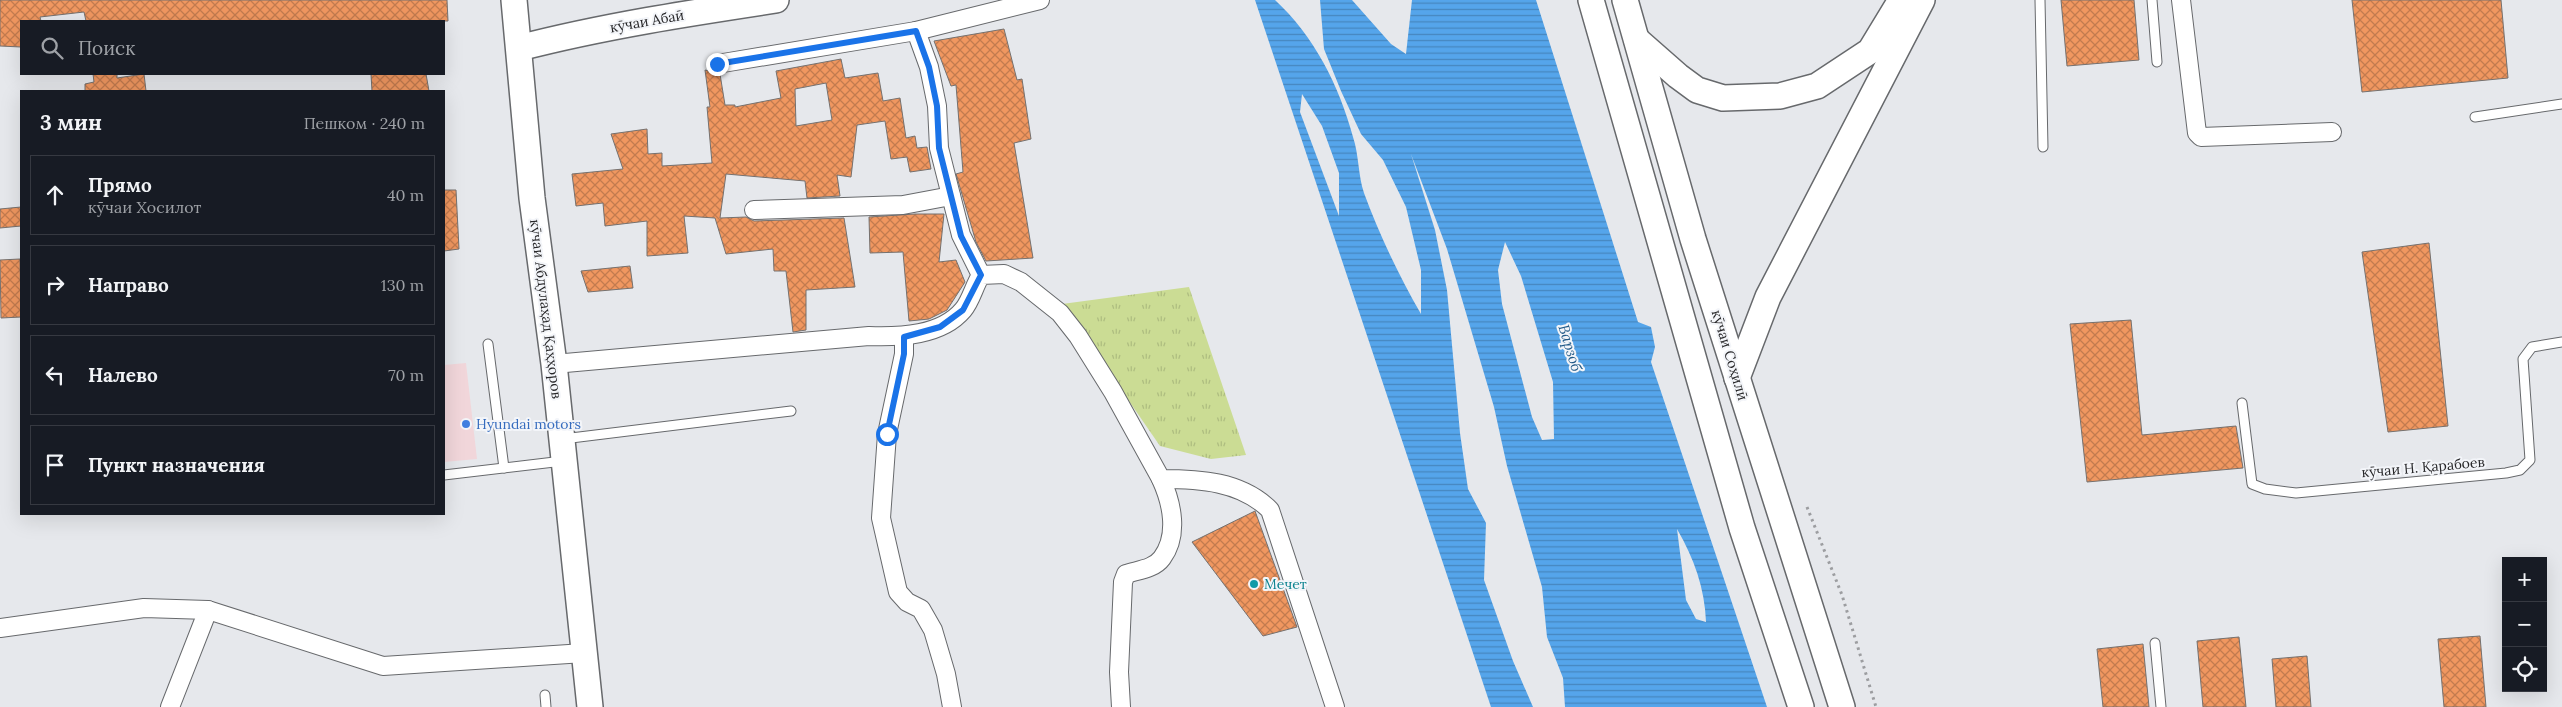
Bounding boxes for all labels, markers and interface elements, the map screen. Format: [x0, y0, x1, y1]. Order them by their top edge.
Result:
street label: кӯчаи Абаӣ [609, 6, 686, 36]
search box [20, 20, 445, 75]
icon: search [38, 34, 66, 62]
text: Поиск [78, 36, 135, 60]
route end [706, 53, 729, 76]
text: 3 мин [40, 109, 102, 136]
text: Пешком · 240 m [304, 113, 425, 133]
text: Прямо [88, 173, 152, 197]
icon: ahead [41, 181, 69, 209]
text: 40 m [387, 185, 424, 205]
text: кӯчаи Хосилот [88, 197, 202, 217]
street label: кӯчаи Абдулаҳад Қаҳҳоров [526, 218, 566, 400]
icon: right [41, 271, 69, 299]
text: Направо [88, 273, 169, 297]
text: 130 m [381, 275, 424, 295]
street label: кӯчаи Соҳилӣ [1708, 308, 1752, 403]
water label: Варзоб [1554, 322, 1587, 374]
icon: left [41, 361, 69, 389]
text: Налево [88, 363, 158, 387]
text: 70 m [388, 365, 424, 385]
place label: Hyundai motors [476, 415, 581, 433]
marker: Hyundai motors [460, 418, 472, 430]
route start [876, 423, 899, 446]
icon: arrive [41, 451, 69, 479]
text: Пункт назначения [88, 453, 265, 477]
street label: кӯчаи Н. Қарабоев [2361, 453, 2485, 481]
map controls [2502, 557, 2547, 692]
button: + [2502, 557, 2547, 602]
place label: Мечет [1264, 575, 1307, 593]
marker: Мечет [1248, 578, 1260, 590]
button: − [2502, 602, 2547, 647]
button: locate [2502, 647, 2547, 692]

